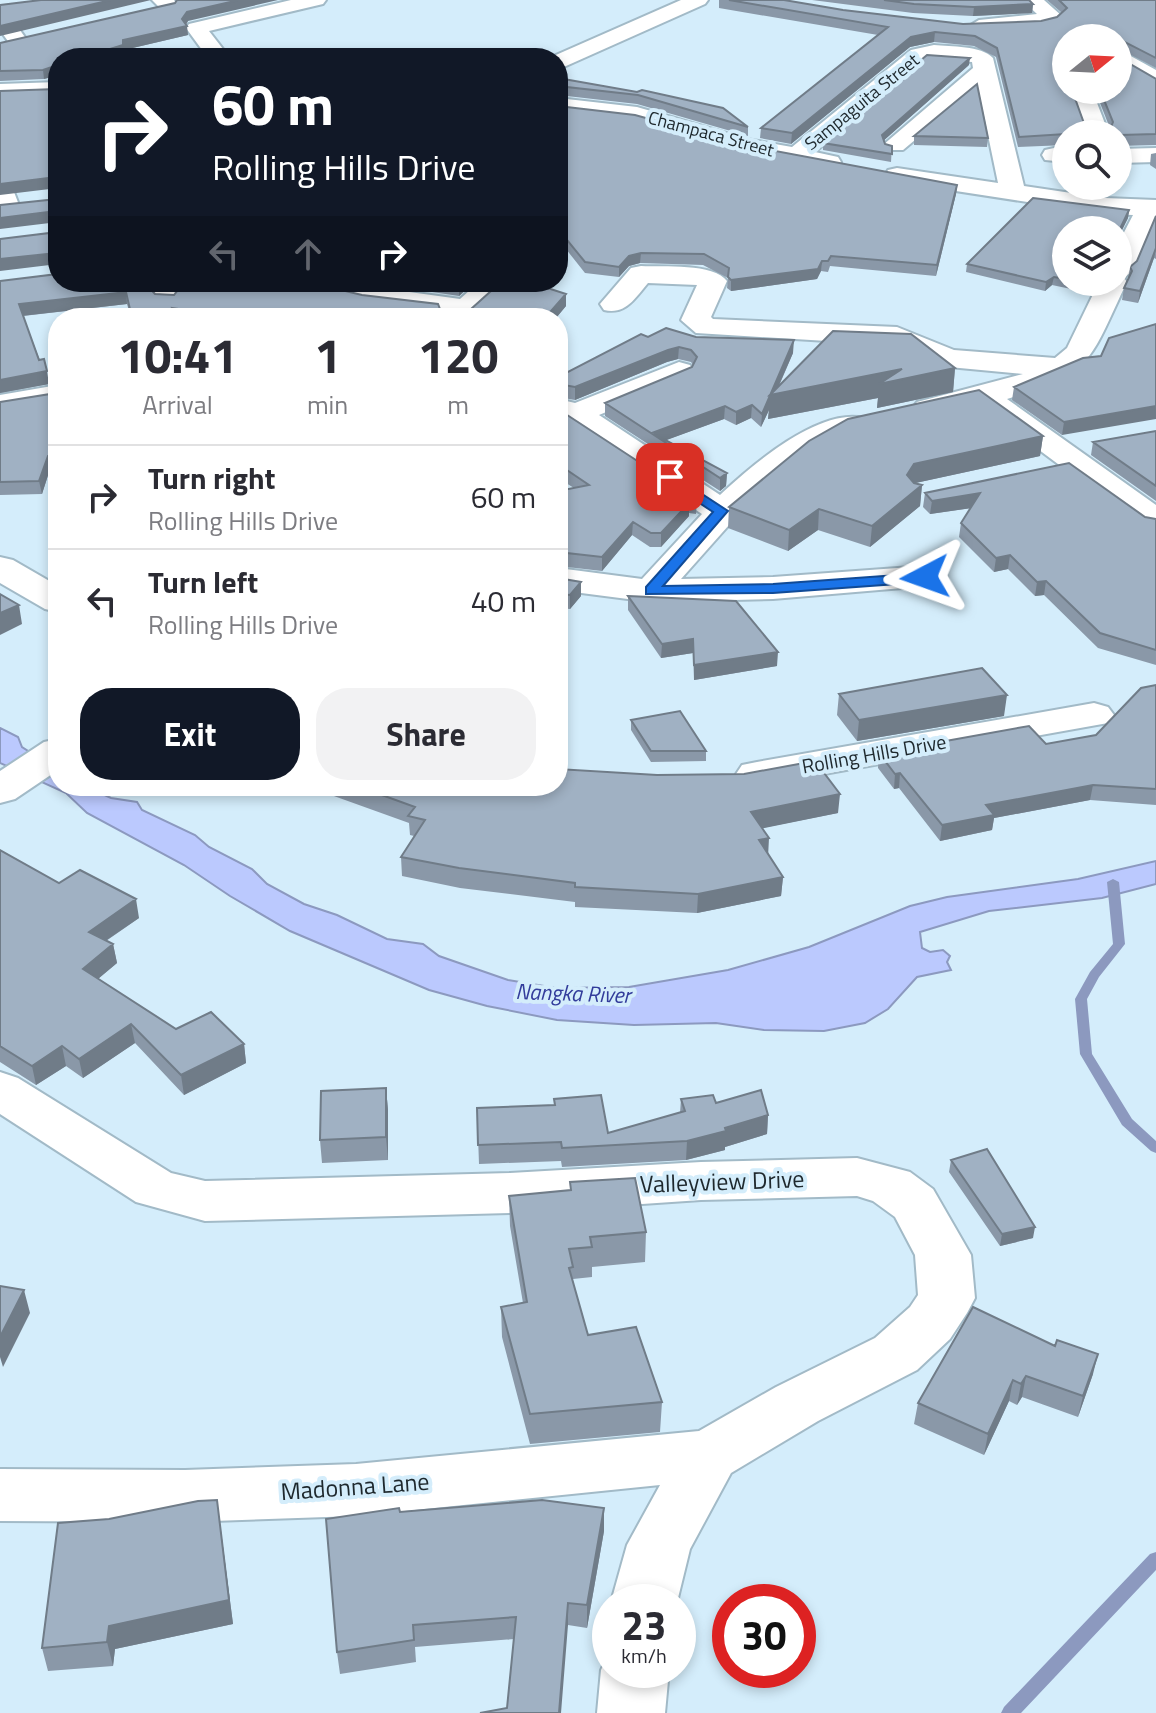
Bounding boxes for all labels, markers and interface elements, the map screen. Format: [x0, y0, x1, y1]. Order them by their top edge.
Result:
north arrow [1052, 24, 1132, 104]
map controls [1052, 24, 1132, 296]
street label: Sampaguita Street [798, 46, 925, 156]
text: 60 m [212, 62, 334, 147]
icon: right [80, 80, 184, 184]
street label: Champaca Street [645, 104, 778, 163]
button: search [1052, 120, 1132, 200]
text: Rolling Hills Drive [212, 139, 475, 194]
button: layers [1052, 216, 1132, 296]
icon: left [202, 232, 246, 276]
icon: ahead [286, 232, 330, 276]
icon: right [370, 232, 414, 276]
text: 10:41 [118, 319, 237, 392]
text: 1 [314, 319, 341, 392]
text: 120 [418, 319, 498, 392]
text: Arrival [142, 385, 213, 424]
text: min [307, 385, 348, 424]
text: m [447, 385, 469, 424]
pin [636, 443, 704, 511]
text: Turn right [148, 455, 276, 501]
icon: arrive [648, 455, 692, 499]
text: 60 m [471, 474, 536, 520]
icon: right [80, 475, 124, 519]
text: Rolling Hills Drive [148, 501, 338, 540]
position arrow [883, 535, 967, 619]
text: Turn left [148, 559, 258, 605]
text: 40 m [471, 578, 536, 624]
icon: left [80, 579, 124, 623]
text: Rolling Hills Drive [148, 605, 338, 644]
button: Exit [80, 688, 300, 780]
button: Share [316, 688, 536, 780]
street label: Rolling Hills Drive [799, 726, 949, 781]
water label: Nangka River [515, 974, 634, 1012]
street label: Valleyview Drive [639, 1160, 805, 1202]
street label: Madonna Lane [279, 1463, 431, 1509]
speed limit sign: 30 [712, 1584, 816, 1688]
text: 23 [622, 1595, 666, 1656]
text: km/h [621, 1640, 667, 1671]

